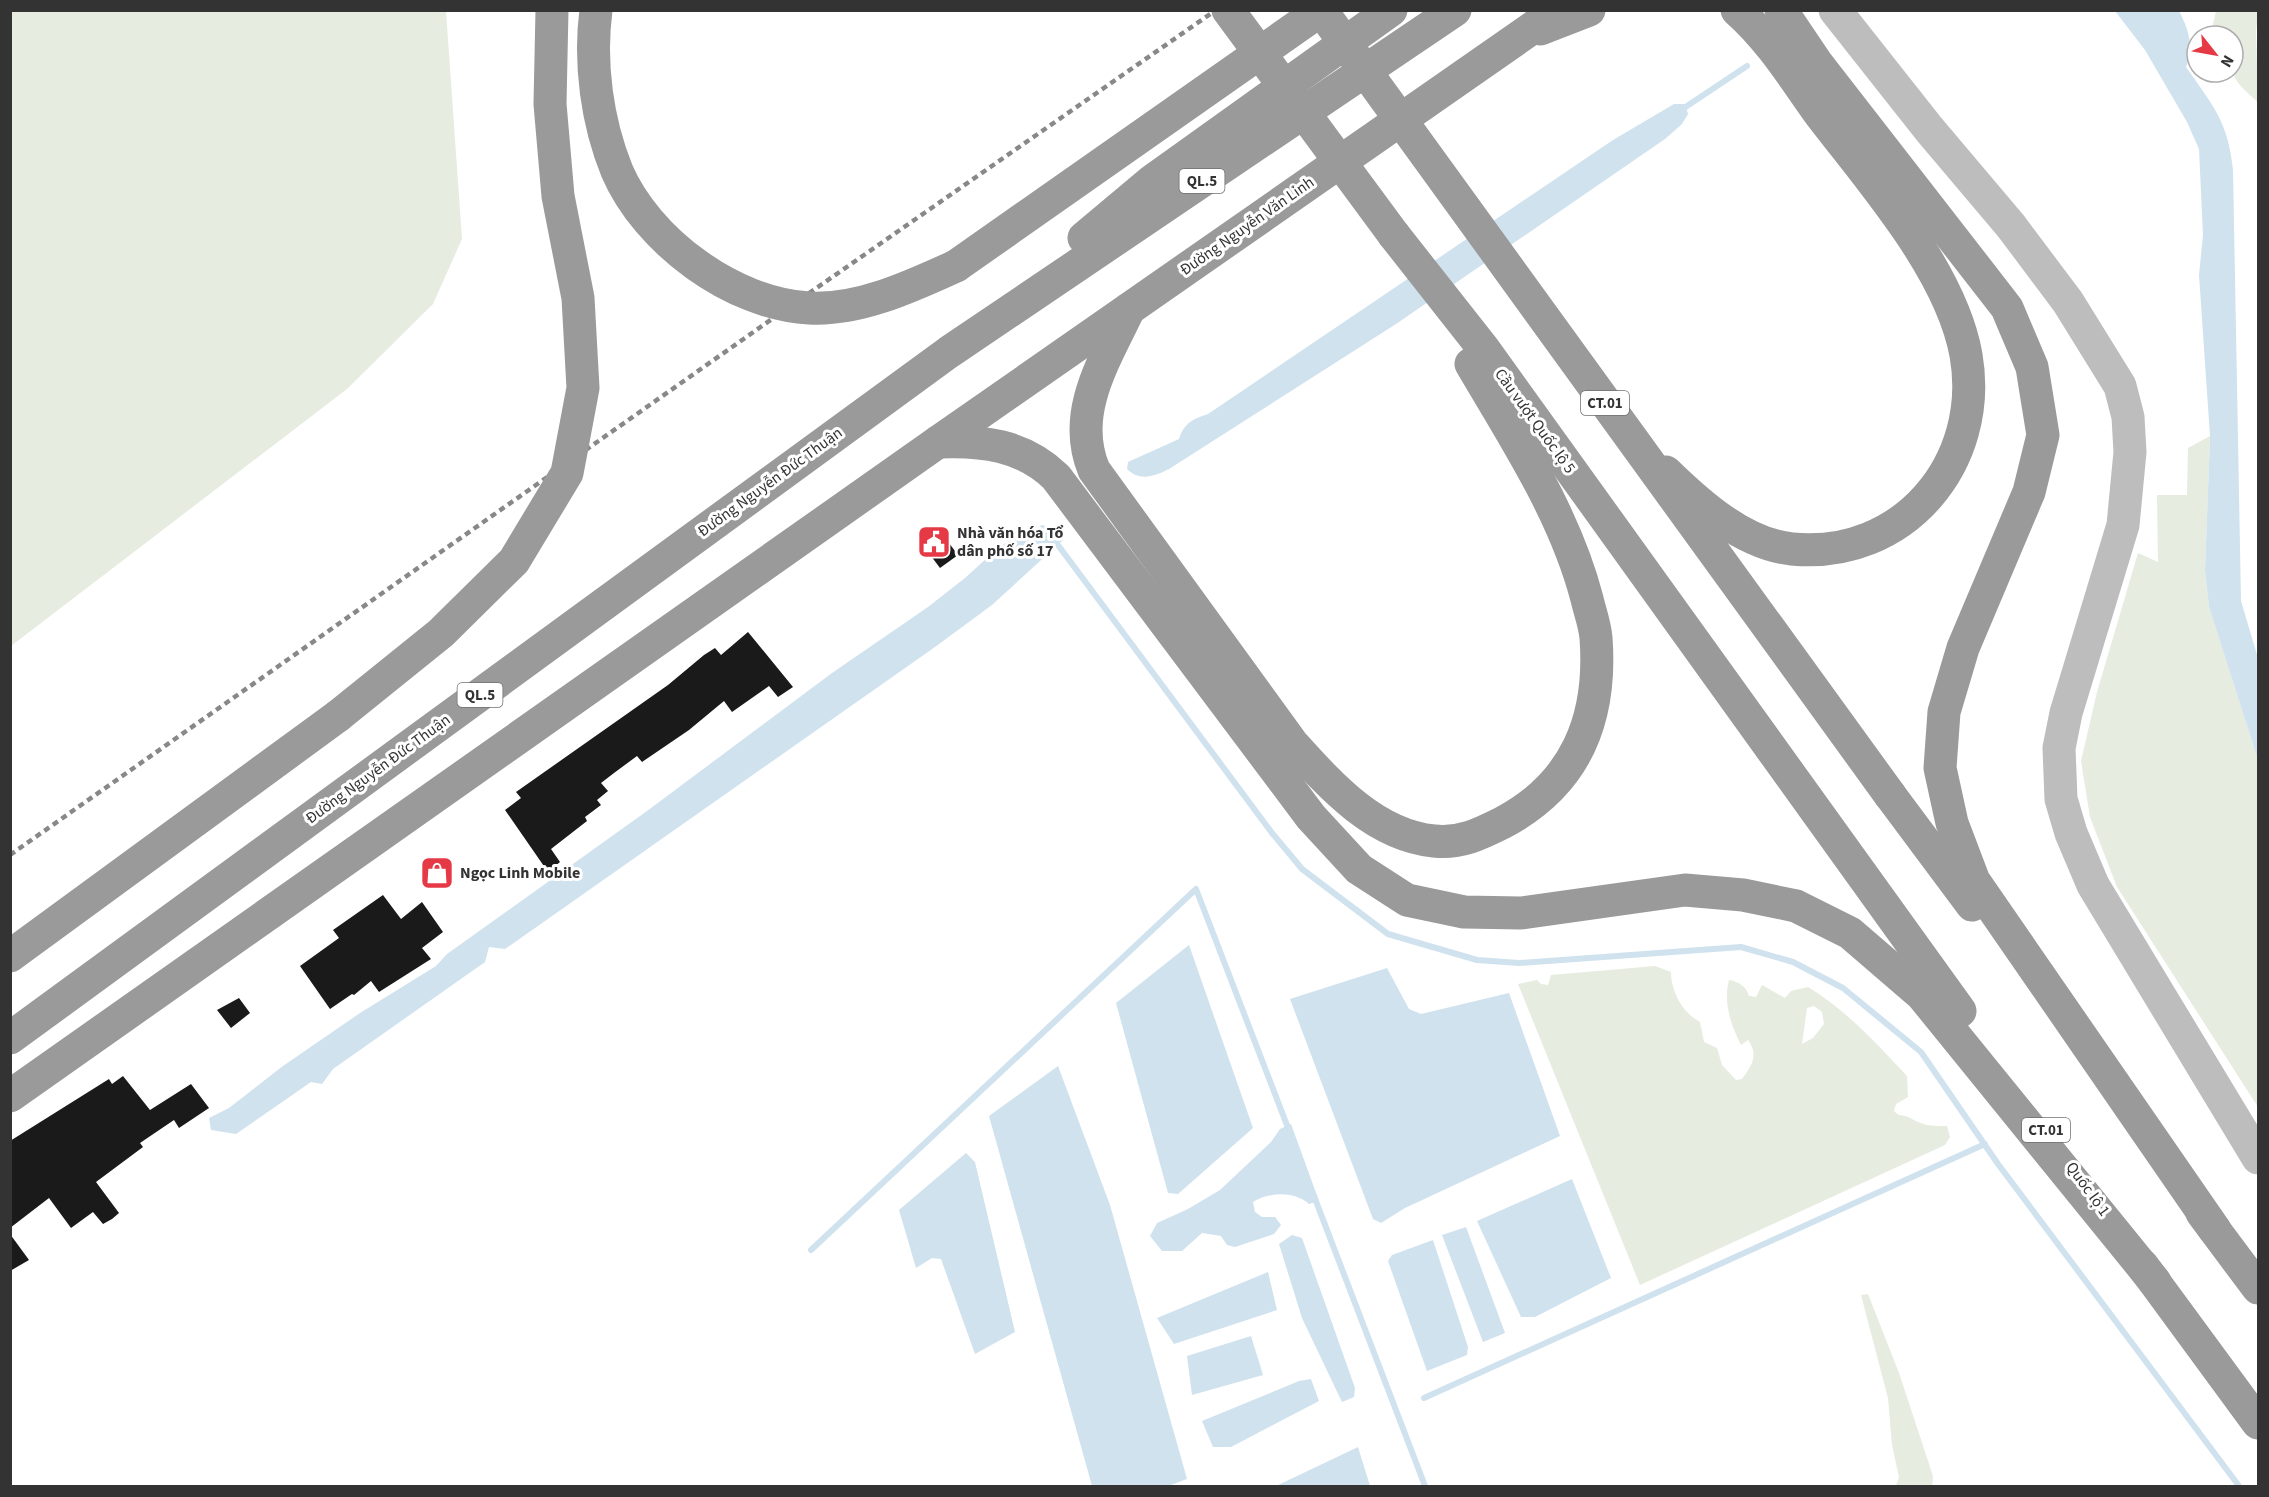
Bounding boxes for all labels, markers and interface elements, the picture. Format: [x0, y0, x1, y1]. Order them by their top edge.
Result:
north arrow [2185, 24, 2245, 84]
text: N [2215, 51, 2239, 71]
road number: QL.5 [1180, 169, 1224, 193]
street label: Đường Nguyễn Văn Linh [1176, 171, 1318, 281]
street label: Cầu vượt Quốc lộ 5 [1489, 364, 1581, 478]
road number: CT.01 [1581, 391, 1629, 415]
street label: Đường Nguyễn Đức Thuận [693, 422, 847, 542]
place label: Nhà văn hóa Tổ dân phố số 17 [957, 522, 1063, 562]
public building icon: Nhà văn hóa Tổ dân phố số 17 [916, 524, 952, 560]
road number: QL.5 [458, 683, 502, 707]
street label: Đường Nguyễn Đức Thuận [301, 709, 455, 829]
shop icon: Ngọc Linh Mobile [419, 855, 455, 891]
place label: Ngọc Linh Mobile [460, 862, 580, 884]
road number: CT.01 [2022, 1118, 2070, 1142]
street label: Quốc lộ 1 [2061, 1157, 2115, 1221]

